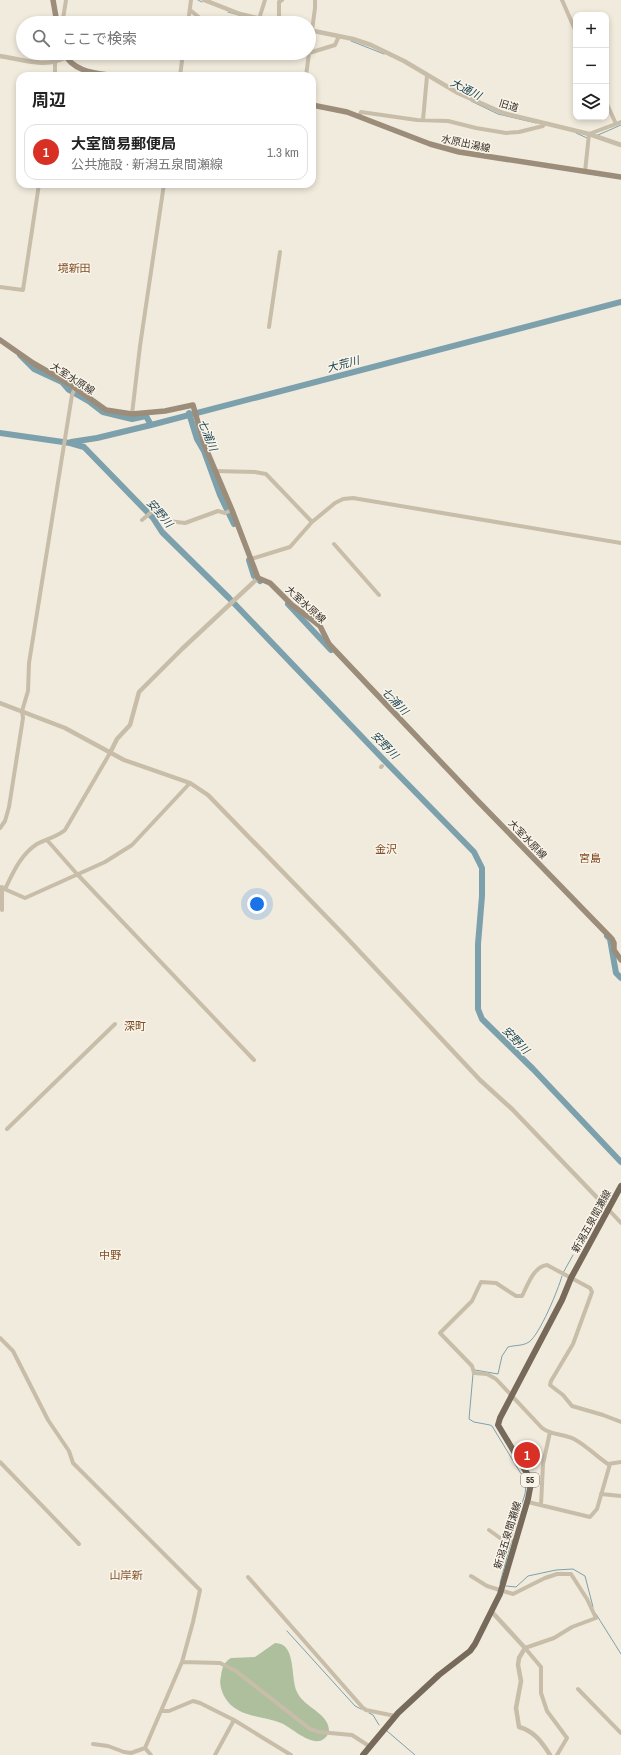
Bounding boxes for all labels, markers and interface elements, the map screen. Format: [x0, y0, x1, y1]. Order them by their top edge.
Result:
map controls [573, 12, 609, 120]
button: + [573, 12, 609, 48]
search box [16, 16, 316, 60]
icon: search [30, 27, 52, 49]
text: ここで検索 [62, 28, 137, 49]
button: − [573, 48, 609, 84]
water label: 大通川 [448, 75, 485, 103]
button: layers [573, 84, 609, 120]
text: 周辺 [32, 88, 66, 111]
street label: 旧道 [497, 96, 520, 115]
street label: 水原出湯線 [440, 132, 492, 155]
text: 大室簡易郵便局 [71, 133, 176, 154]
text: 1 [43, 144, 49, 161]
text: 1.3 km [267, 144, 299, 161]
text: 公共施設 · 新潟五泉間瀬線 [71, 156, 223, 173]
district label: 境新田 [58, 261, 91, 275]
water label: 大荒川 [325, 353, 362, 375]
street label: 大室水原線 [48, 359, 97, 397]
water label: 七浦川 [195, 417, 221, 454]
water label: 安野川 [144, 496, 177, 531]
street label: 大室水原線 [283, 583, 329, 626]
water label: 七浦川 [379, 684, 412, 718]
water label: 安野川 [369, 728, 402, 762]
street label: 大室水原線 [506, 817, 550, 862]
district label: 金沢 [375, 842, 397, 856]
district label: 宮島 [579, 851, 601, 865]
your location [247, 894, 267, 914]
district label: 深町 [124, 1019, 146, 1033]
water label: 安野川 [500, 1023, 533, 1057]
street label: 新潟五泉間瀬線 [569, 1187, 614, 1255]
district label: 中野 [99, 1248, 121, 1262]
pin: 1 [514, 1440, 540, 1470]
road number: 55 [521, 1473, 539, 1487]
street label: 新潟五泉間瀬線 [491, 1500, 524, 1571]
district label: 山岸新 [110, 1568, 143, 1582]

